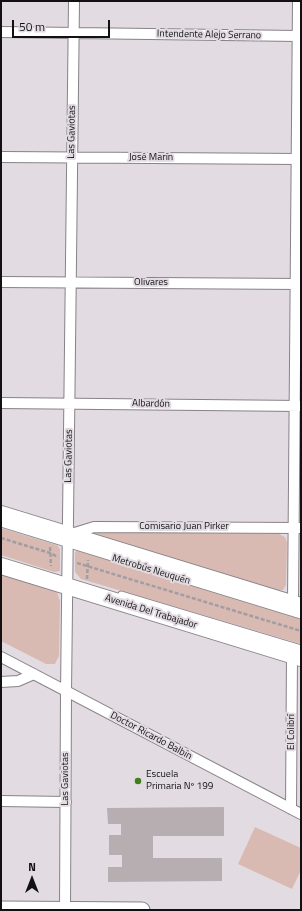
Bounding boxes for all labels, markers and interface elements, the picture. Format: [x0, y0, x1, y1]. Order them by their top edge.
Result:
scale bar [14, 12, 112, 38]
text: 50 m [19, 17, 45, 36]
street label: Intendente Alejo Serrano [157, 28, 261, 42]
street label: Las Gaviotas [66, 105, 78, 159]
street label: José Marín [129, 152, 173, 164]
street label: Olivares [134, 277, 168, 289]
street label: Albardón [132, 398, 170, 410]
street label: Las Gaviotas [63, 429, 75, 483]
street label: Comisario Juan Pirker [139, 521, 229, 533]
street label: Metrobús Neuquén [111, 552, 191, 588]
street label: Avenida Del Trabajador [103, 592, 199, 632]
street label: Doctor Ricardo Balbín [108, 709, 194, 763]
street label: El Colibrí [286, 714, 298, 750]
street label: Las Gaviotas [60, 752, 72, 806]
place label: Escuela Primaria Nº 199 [146, 769, 213, 792]
marker: Escuela Primaria Nº 199 [133, 776, 143, 786]
north arrow [12, 859, 52, 899]
text: N [28, 859, 36, 875]

